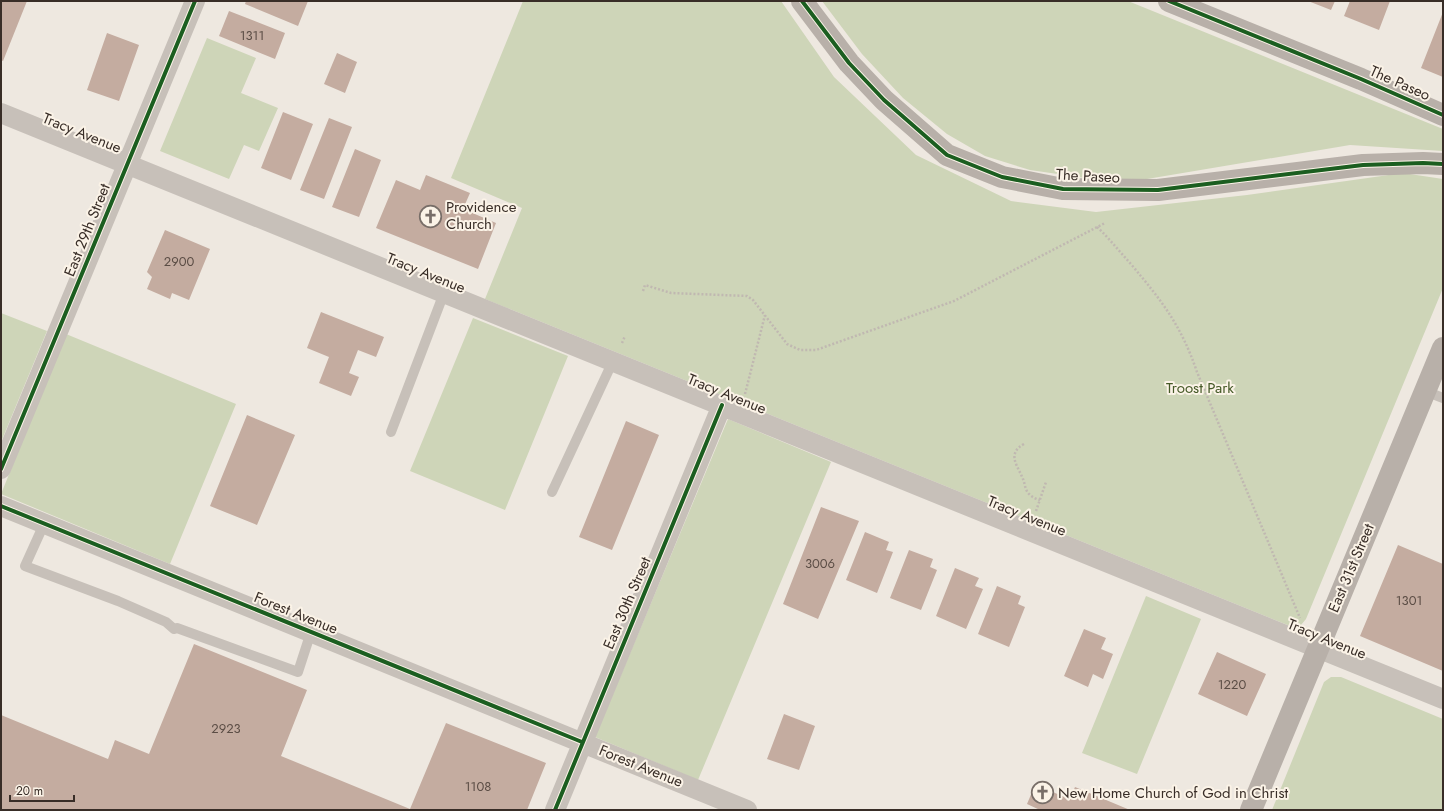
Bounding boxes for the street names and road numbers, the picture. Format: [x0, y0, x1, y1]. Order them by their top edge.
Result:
street label: The Paseo [1366, 60, 1434, 106]
street label: Tracy Avenue [39, 107, 125, 159]
street label: The Paseo [1055, 163, 1121, 189]
street label: East 29th Street [58, 180, 116, 280]
street label: Tracy Avenue [383, 247, 469, 299]
street label: Tracy Avenue [684, 368, 770, 420]
street label: Tracy Avenue [984, 490, 1070, 542]
street label: East 31st Street [1322, 520, 1380, 616]
street label: East 30th Street [598, 553, 657, 653]
street label: Forest Avenue [251, 586, 342, 640]
street label: Tracy Avenue [1284, 613, 1370, 665]
street label: Forest Avenue [596, 739, 687, 793]

